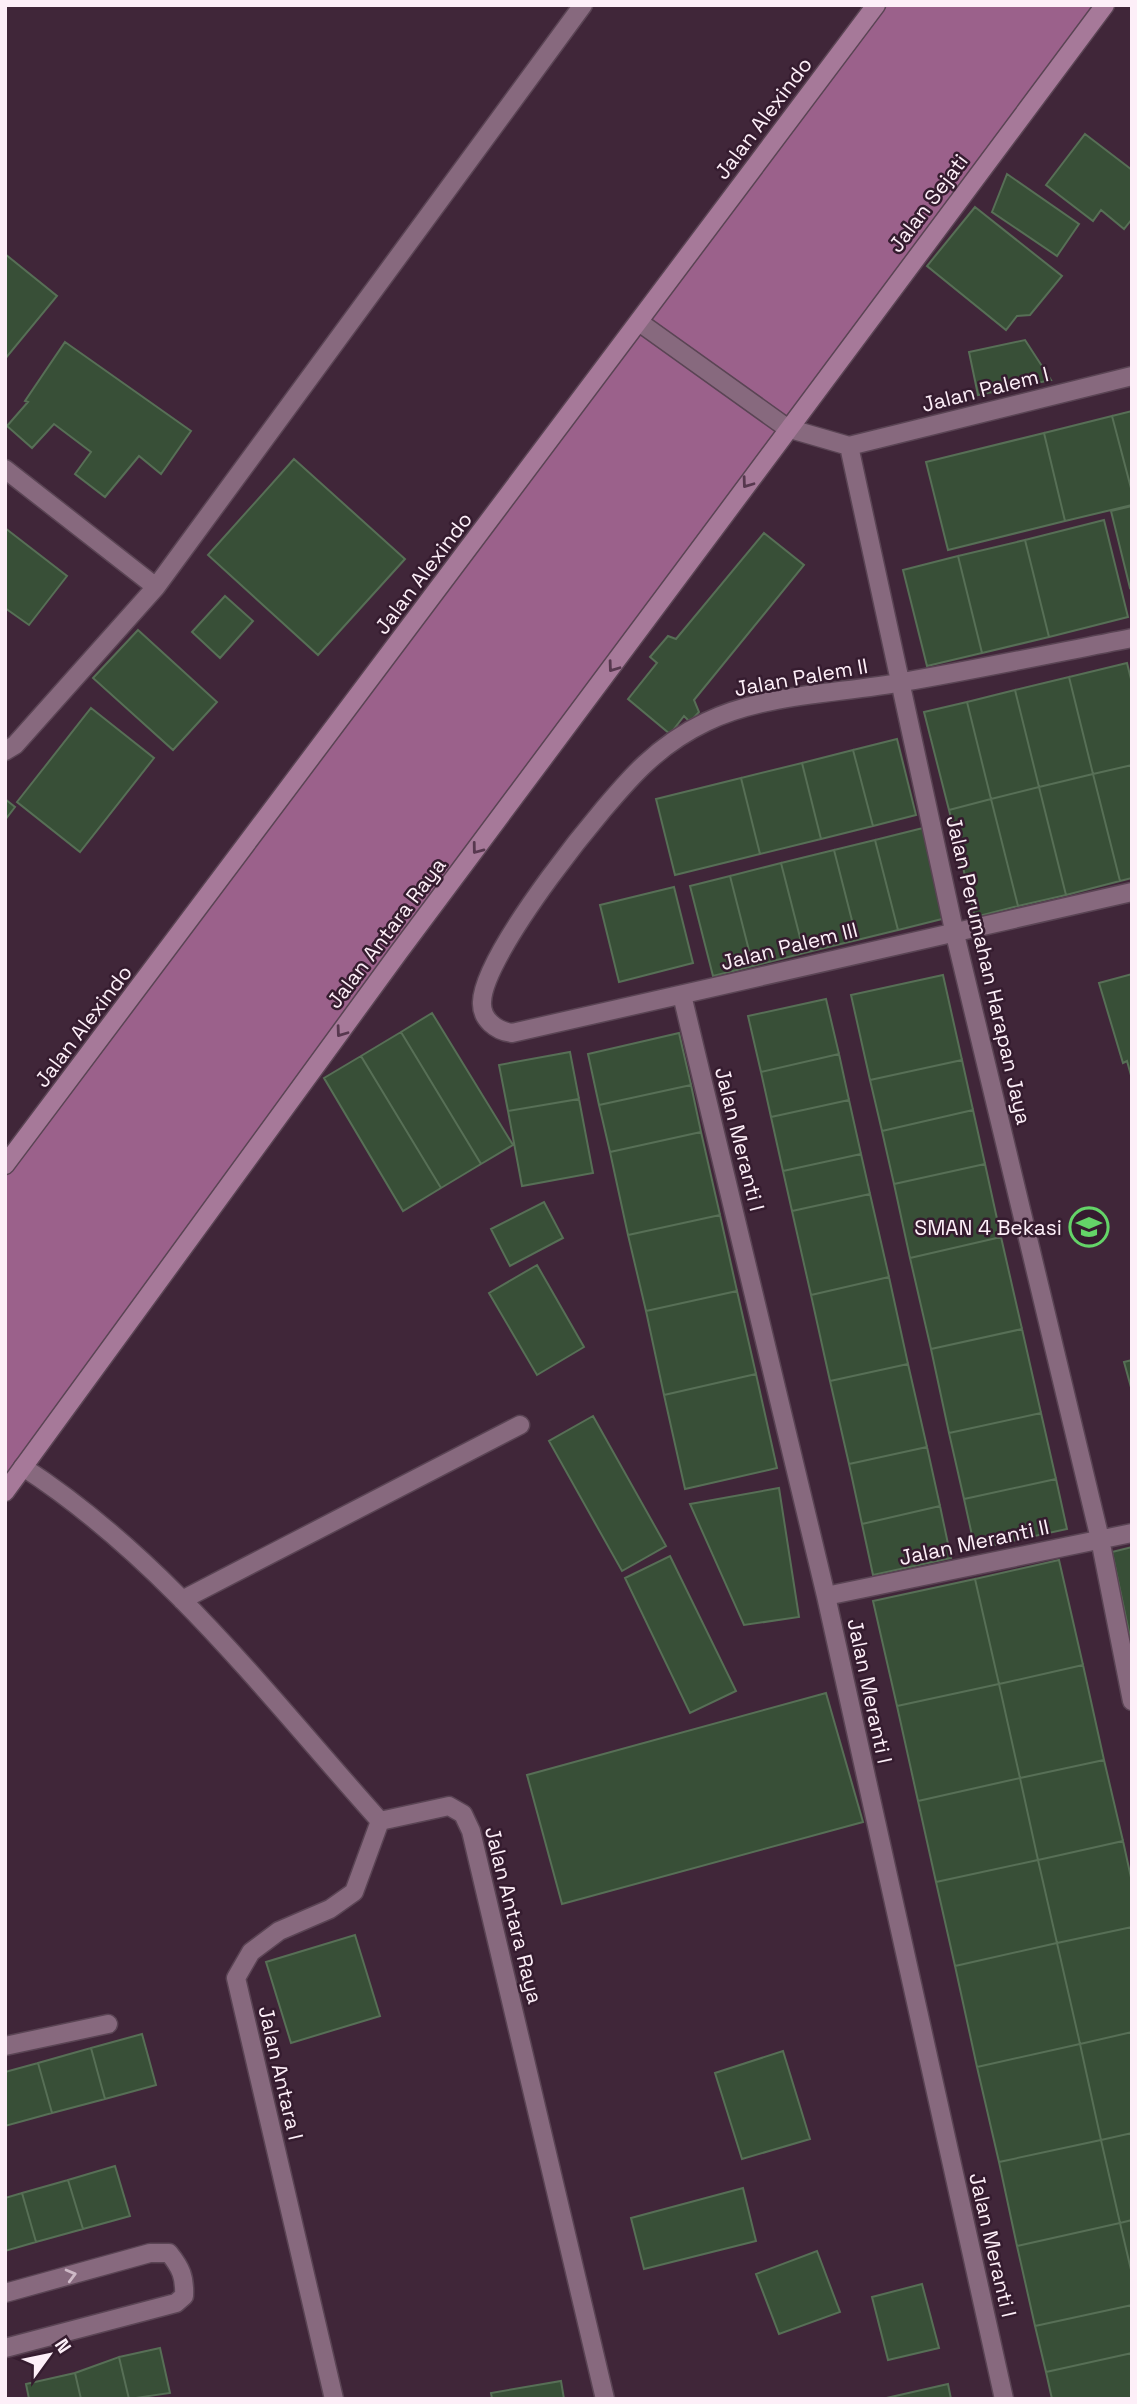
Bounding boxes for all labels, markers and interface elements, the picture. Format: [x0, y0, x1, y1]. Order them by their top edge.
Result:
street label: Jalan Alexindo [708, 51, 818, 185]
street label: Jalan Sejati [882, 148, 974, 258]
street label: Jalan Palem I [919, 360, 1051, 418]
one-way arrow [743, 475, 755, 488]
street label: Jalan Alexindo [368, 506, 478, 640]
street label: Jalan Palem II [732, 652, 870, 702]
one-way arrow [609, 659, 622, 672]
street label: Jalan Perumahan Harapan Jaya [940, 813, 1038, 1127]
one-way arrow [472, 841, 485, 854]
street label: Jalan Antara Raya [321, 852, 451, 1014]
street label: Jalan Palem III [718, 916, 860, 976]
street label: Jalan Alexindo [28, 959, 138, 1093]
one-way arrow [337, 1024, 349, 1037]
street label: Jalan Meranti I [709, 1064, 771, 1214]
school or university icon: SMAN 4 Bekasi [1068, 1206, 1110, 1248]
place label: SMAN 4 Bekasi [914, 1214, 1062, 1241]
street label: Jalan Meranti II [896, 1513, 1052, 1571]
street label: Jalan Meranti I [841, 1616, 899, 1766]
street label: Jalan Antara Raya [479, 1824, 549, 2006]
street label: Jalan Antara I [252, 2003, 310, 2143]
street label: Jalan Meranti I [963, 2170, 1023, 2320]
one-way arrow [65, 2269, 77, 2283]
north arrow [14, 2320, 84, 2390]
text: N [49, 2334, 77, 2358]

